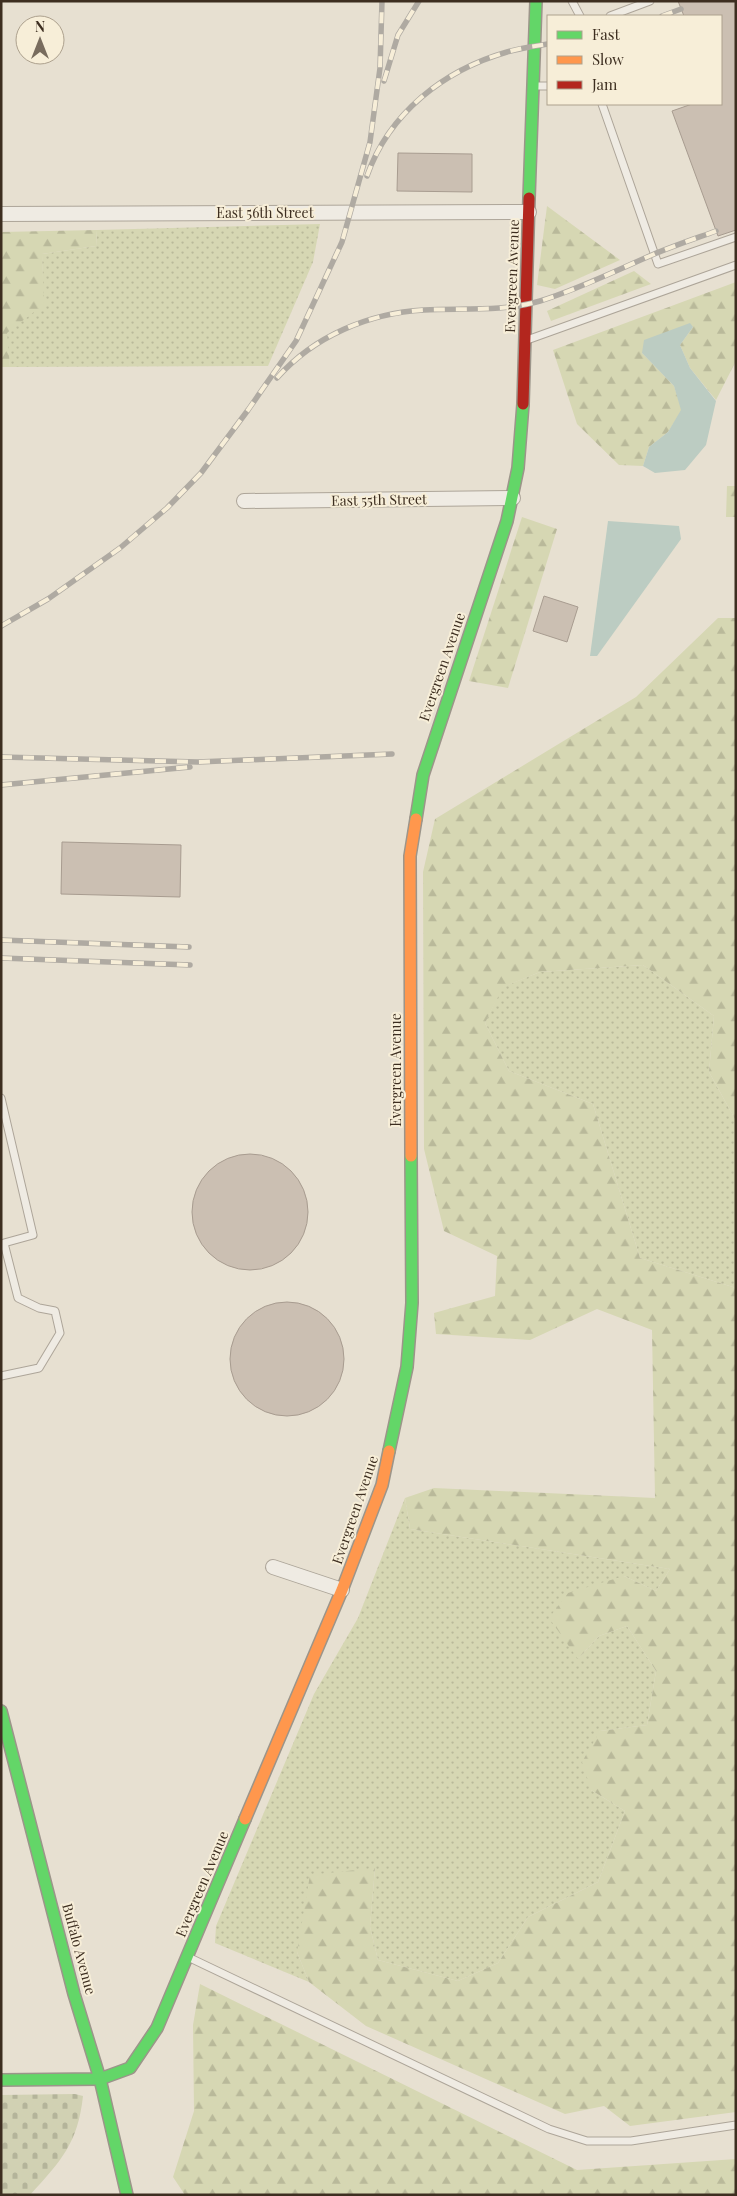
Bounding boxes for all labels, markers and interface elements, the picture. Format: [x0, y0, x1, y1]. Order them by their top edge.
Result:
north arrow [15, 15, 65, 65]
legend [547, 15, 722, 105]
text: N [35, 17, 45, 36]
text: Fast [592, 24, 621, 44]
text: Slow [592, 49, 624, 69]
text: Jam [591, 74, 618, 94]
street label: East 56th Street [216, 203, 315, 222]
street label: Evergreen Avenue [500, 219, 523, 333]
street label: East 55th Street [331, 489, 428, 510]
street label: Evergreen Avenue [414, 610, 469, 724]
street label: Evergreen Avenue [386, 1013, 405, 1127]
street label: Evergreen Avenue [327, 1453, 382, 1567]
street label: Evergreen Avenue [171, 1828, 232, 1940]
street label: Buffalo Avenue [58, 1901, 101, 1997]

